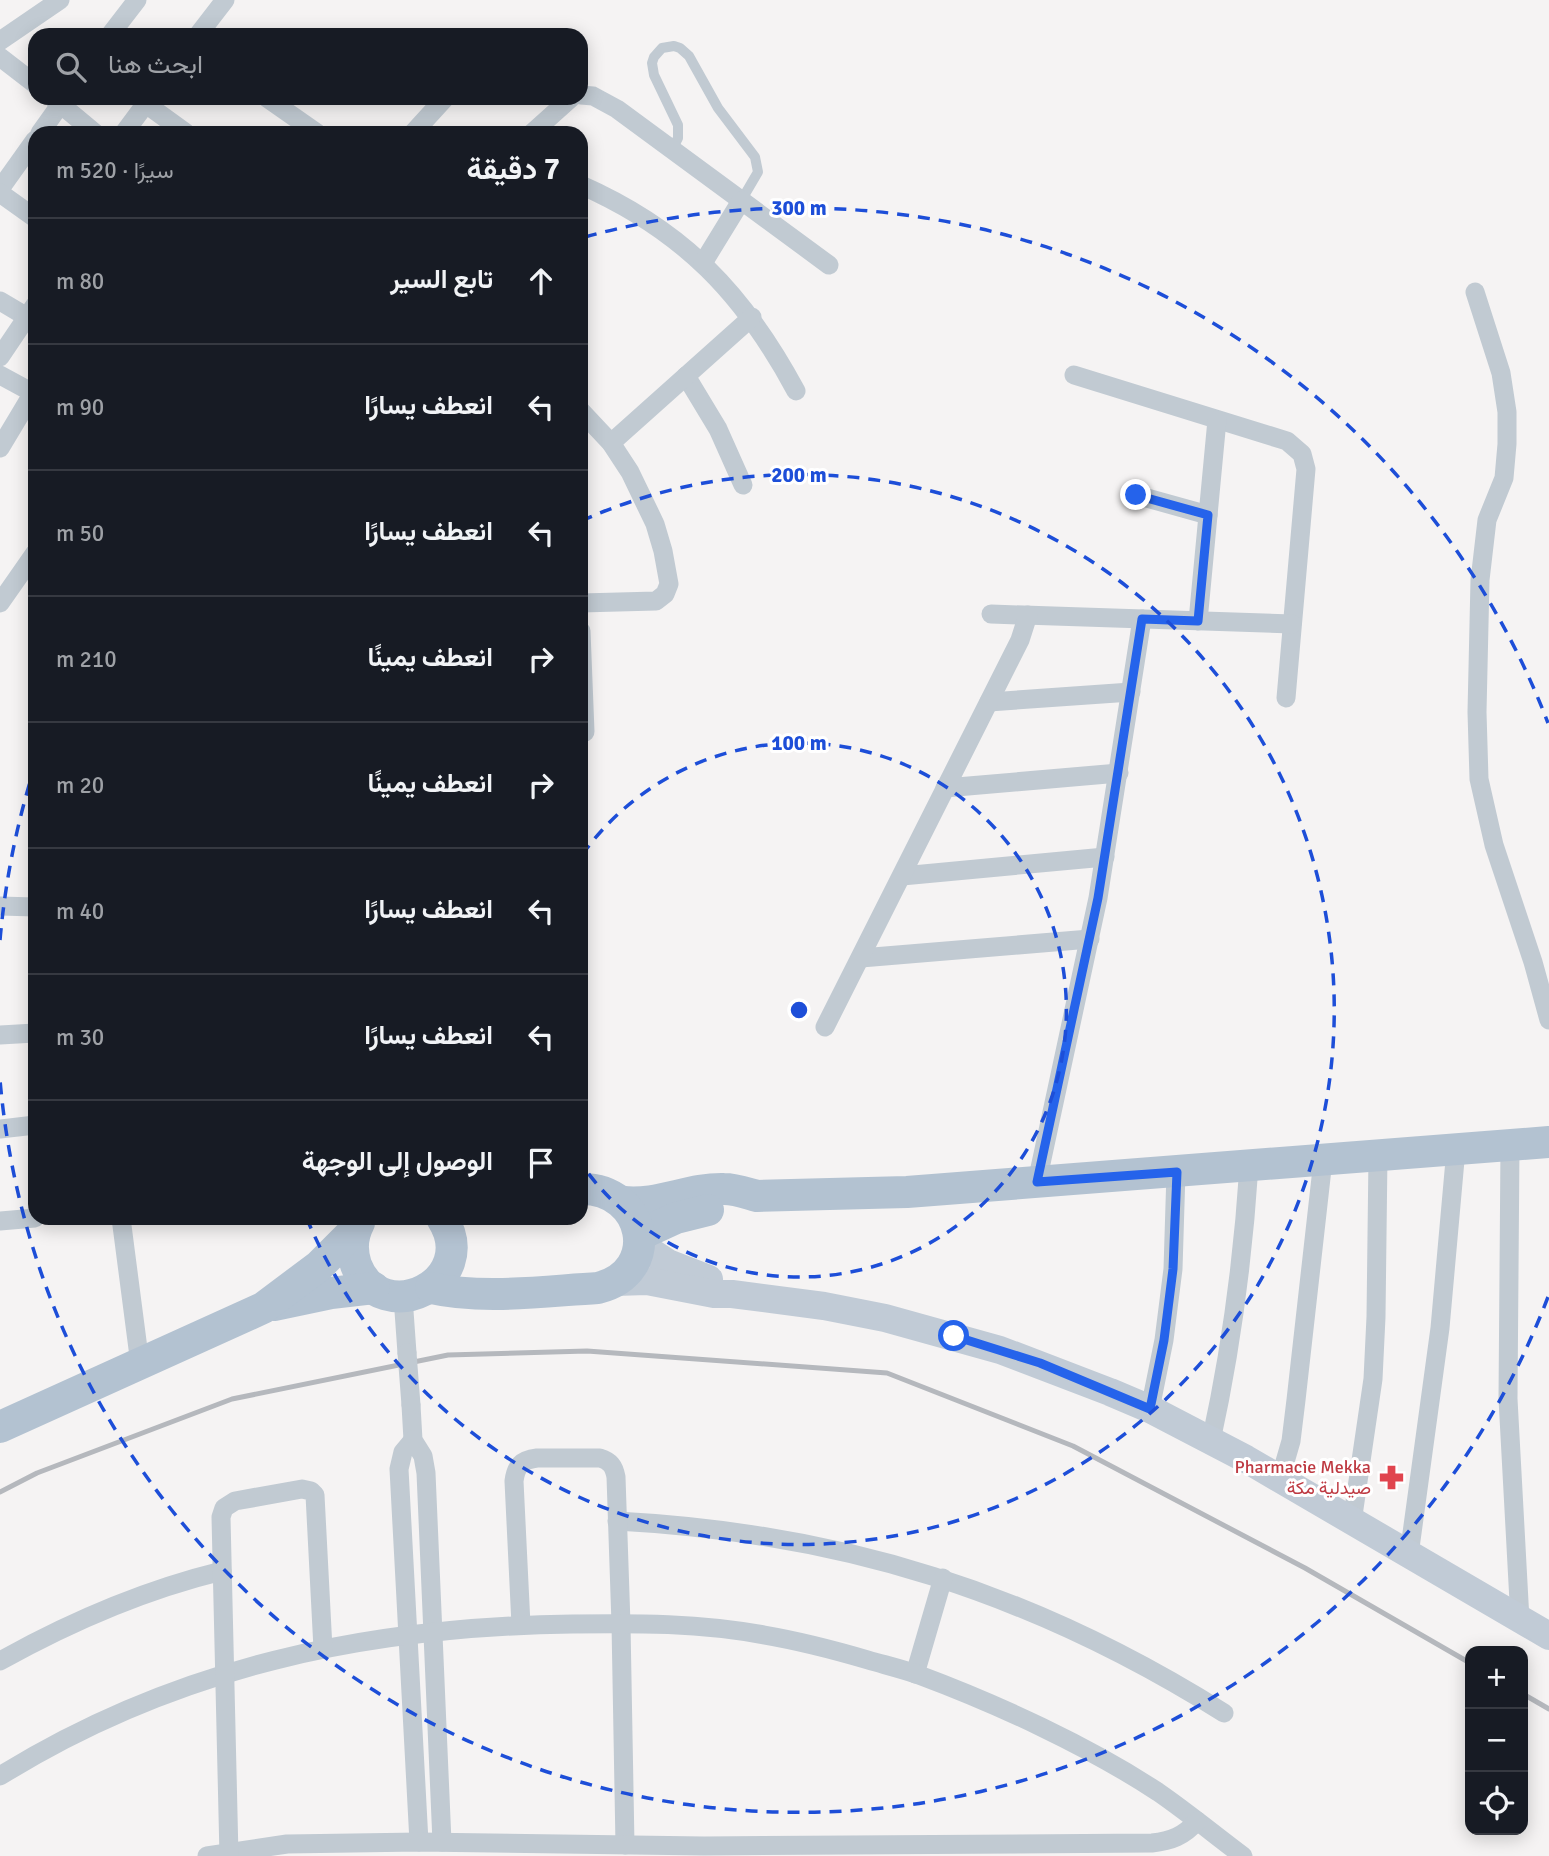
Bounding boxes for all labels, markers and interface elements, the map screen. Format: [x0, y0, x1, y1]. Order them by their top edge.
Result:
search box [28, 28, 588, 105]
icon: search [52, 48, 90, 86]
text: ابحث هنا [108, 49, 203, 81]
text: 7 دقيقة [466, 151, 560, 188]
text: سيرًا · 520 m [56, 156, 174, 185]
text: 300 m [771, 195, 827, 221]
icon: ahead [522, 262, 560, 300]
text: تابع السير [390, 264, 493, 296]
text: 80 m [56, 267, 104, 296]
icon: left [522, 388, 560, 426]
text: انعطف يسارًا [364, 390, 493, 422]
text: 90 m [56, 393, 104, 422]
text: 200 m [771, 462, 827, 488]
route end [1120, 479, 1151, 510]
icon: left [522, 514, 560, 552]
text: انعطف يسارًا [364, 516, 493, 548]
text: 50 m [56, 519, 104, 548]
icon: right [522, 640, 560, 678]
text: انعطف يمينًا [367, 642, 493, 674]
text: 210 m [56, 645, 117, 674]
text: 100 m [771, 730, 827, 756]
icon: right [522, 766, 560, 804]
text: انعطف يمينًا [367, 768, 493, 800]
text: 20 m [56, 771, 104, 800]
icon: left [522, 892, 560, 930]
text: انعطف يسارًا [364, 894, 493, 926]
text: 40 m [56, 897, 104, 926]
centre of rings [787, 998, 811, 1022]
icon: left [522, 1018, 560, 1056]
text: انعطف يسارًا [364, 1020, 493, 1052]
text: 30 m [56, 1023, 104, 1052]
icon: arrive [522, 1144, 560, 1182]
text: الوصول إلى الوجهة [302, 1146, 493, 1178]
route start [938, 1320, 969, 1351]
place label: Pharmacie Mekka صيدلية مكة [1235, 1456, 1371, 1499]
pharmacy icon: Pharmacie Mekka صيدلية مكة [1377, 1463, 1405, 1491]
map controls [1465, 1646, 1528, 1835]
button: + [1465, 1646, 1528, 1709]
button: − [1465, 1709, 1528, 1772]
button: locate [1465, 1772, 1528, 1835]

